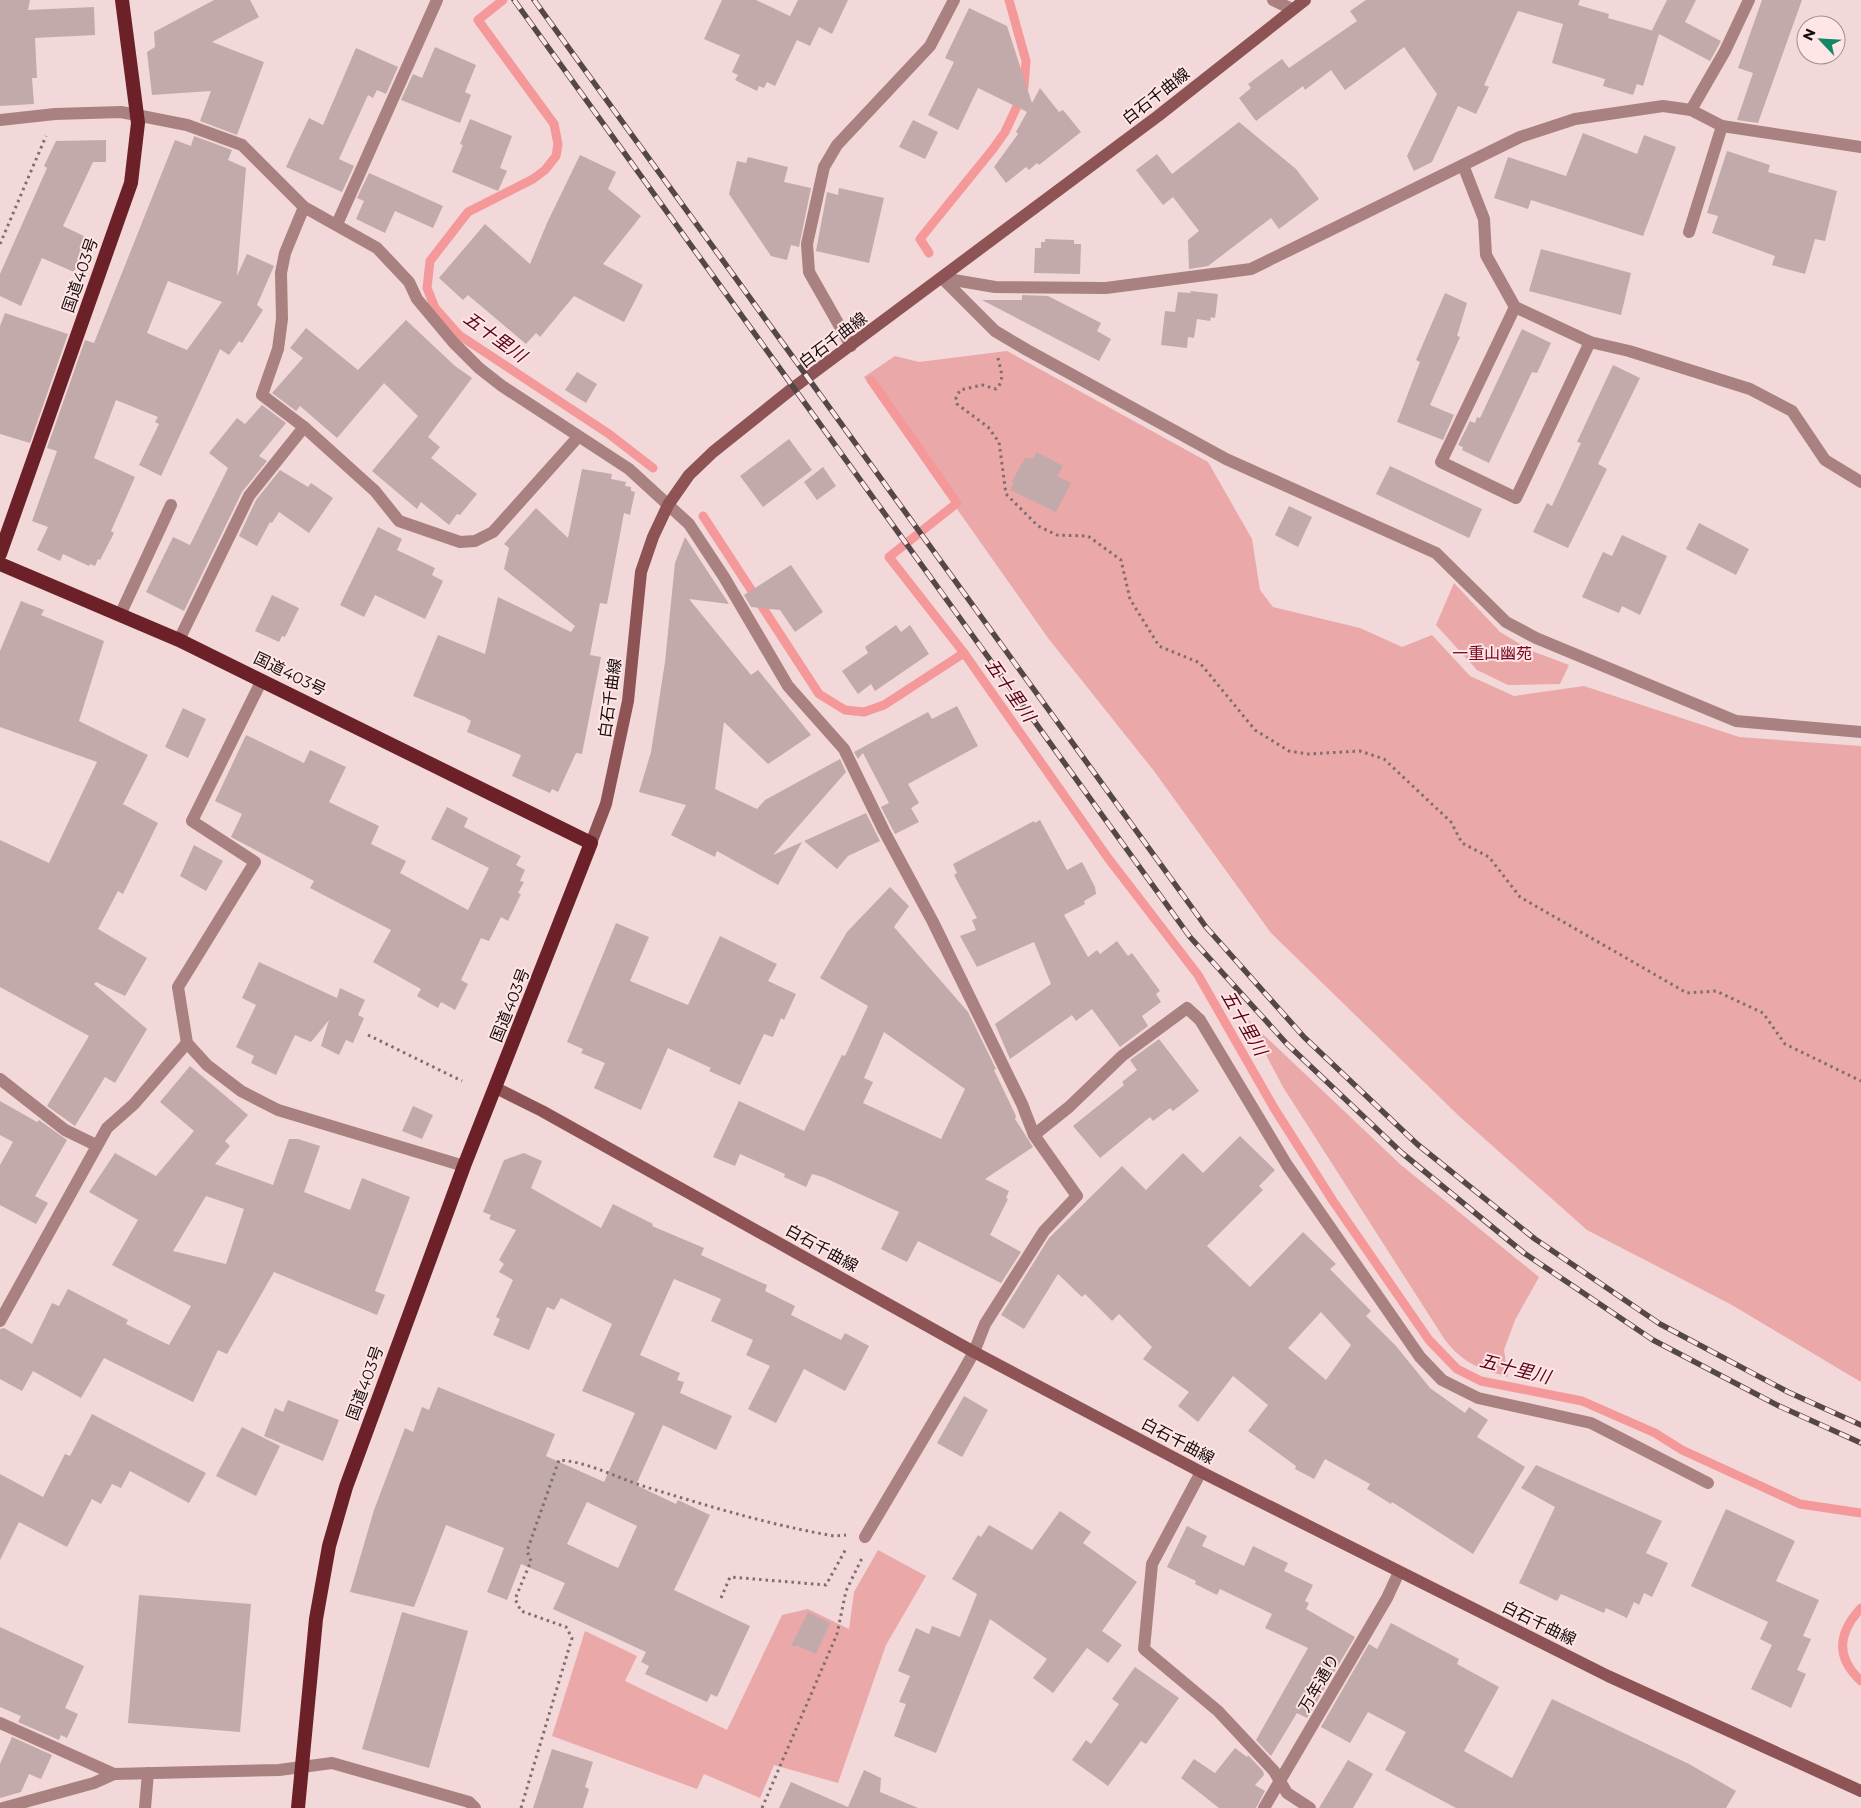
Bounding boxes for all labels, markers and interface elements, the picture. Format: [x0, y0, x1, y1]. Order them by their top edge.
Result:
north arrow [1796, 15, 1846, 65]
text: N [1799, 26, 1820, 43]
street label: 白石千曲線 [1119, 64, 1193, 128]
street label: 国道403号 [58, 235, 102, 315]
water label: 五十里川 [459, 307, 532, 368]
street label: 白石千曲線 [795, 308, 871, 372]
park label: 一重山幽苑 [1452, 644, 1532, 663]
street label: 国道403号 [251, 648, 329, 700]
water label: 五十里川 [980, 654, 1041, 727]
street label: 白石千曲線 [595, 657, 625, 739]
street label: 国道403号 [487, 965, 533, 1045]
water label: 五十里川 [1216, 986, 1273, 1061]
street label: 白石千曲線 [782, 1220, 862, 1276]
street label: 国道403号 [343, 1343, 387, 1423]
water label: 五十里川 [1477, 1350, 1555, 1389]
street label: 白石千曲線 [1138, 1414, 1218, 1468]
street label: 白石千曲線 [1499, 1597, 1579, 1649]
street label: 万年通り [1295, 1651, 1343, 1715]

